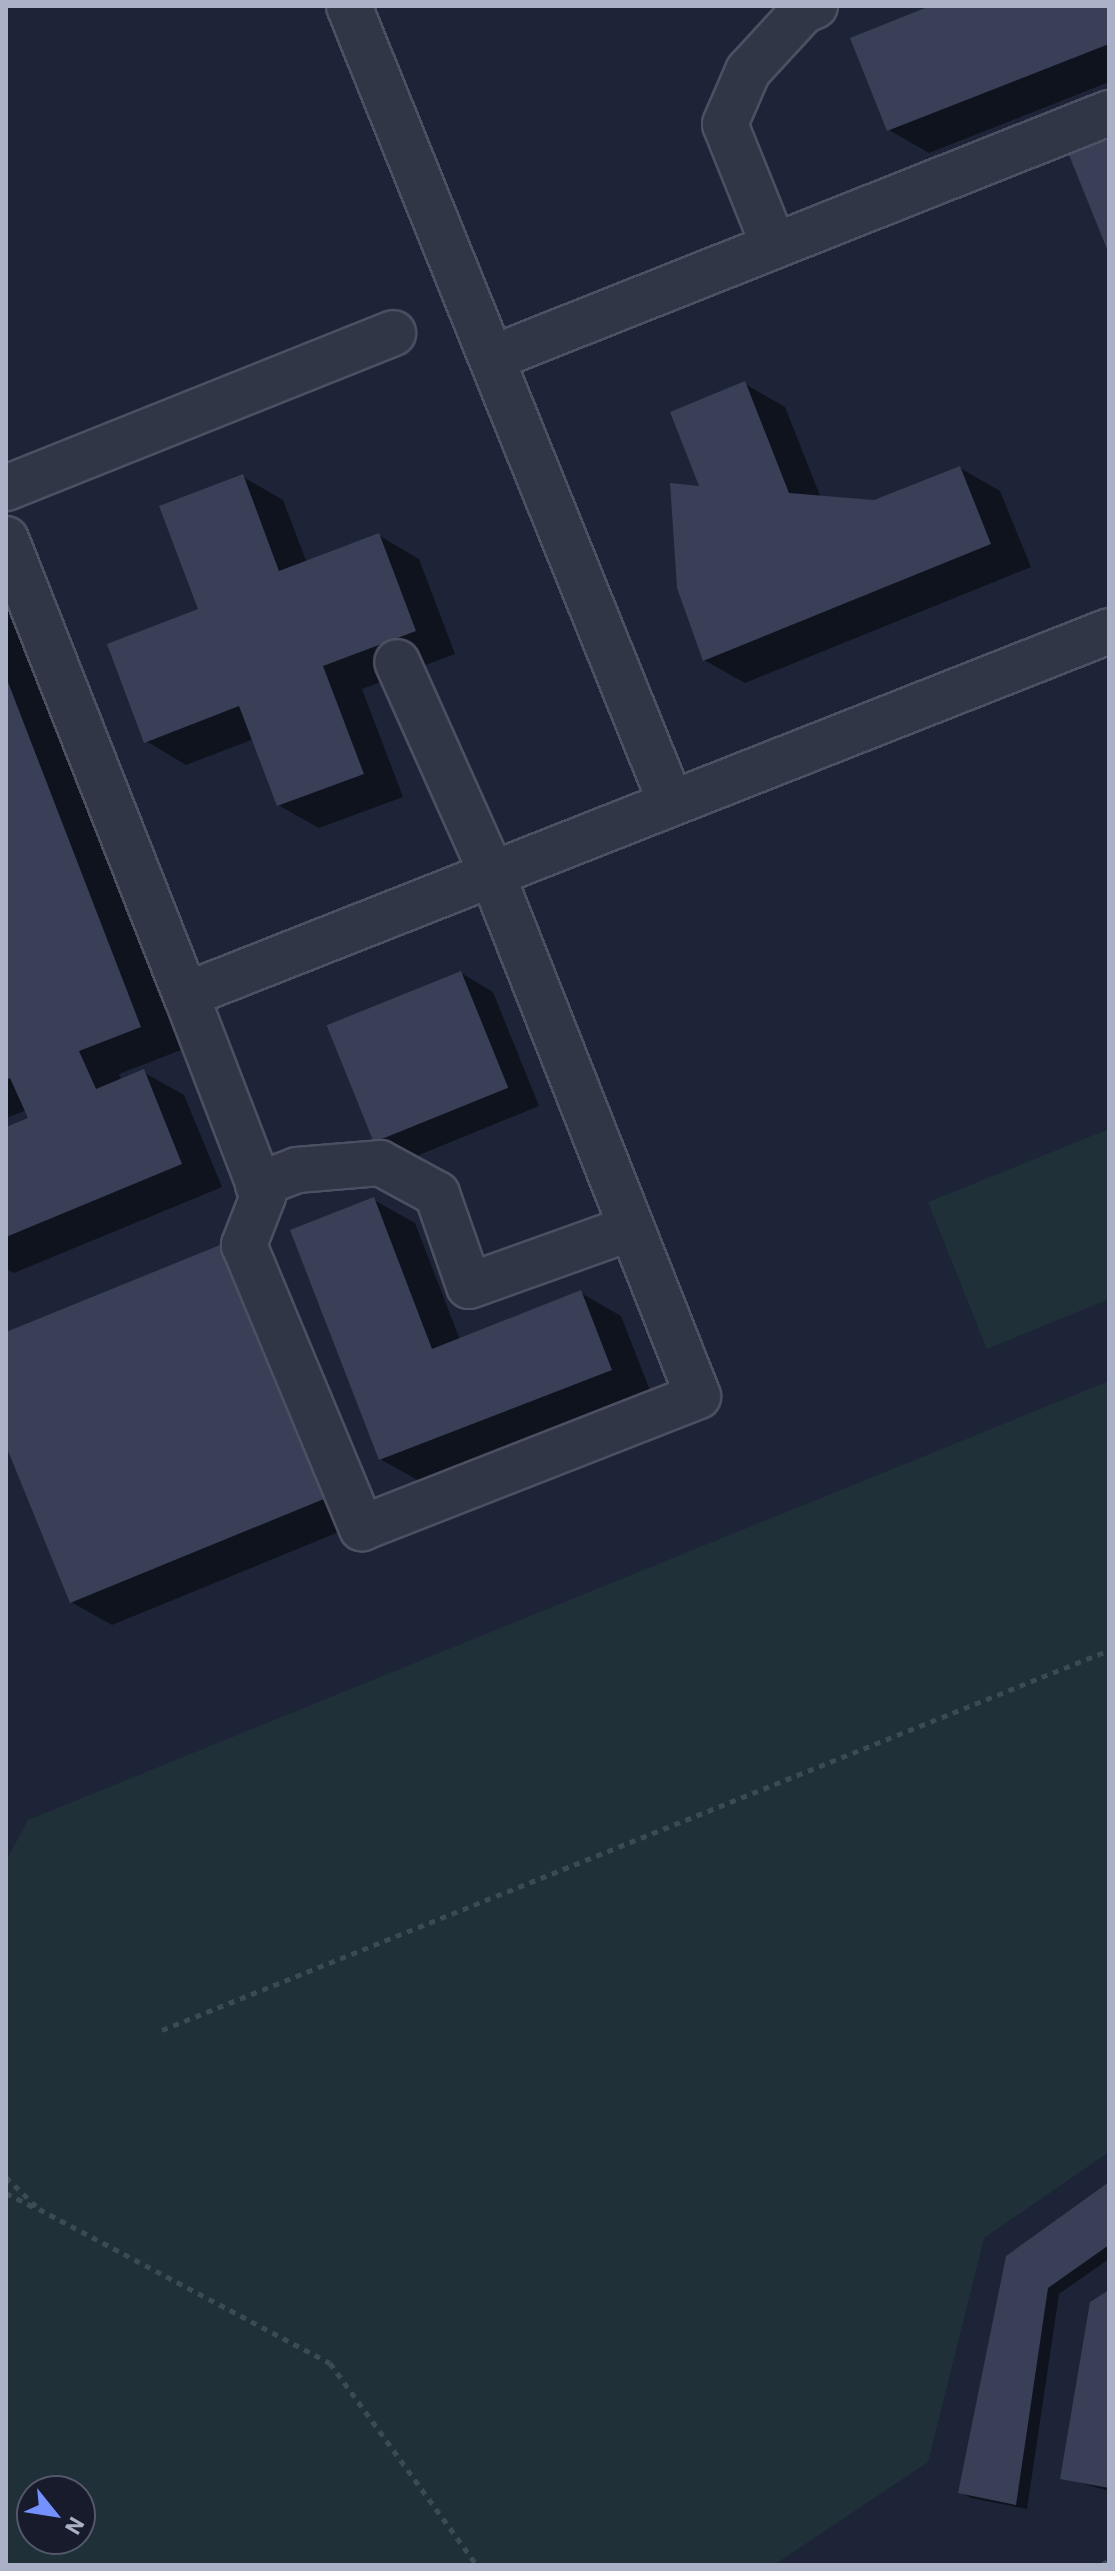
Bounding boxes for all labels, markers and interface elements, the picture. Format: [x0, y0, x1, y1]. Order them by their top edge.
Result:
north arrow [16, 2475, 96, 2555]
text: N [59, 2512, 92, 2540]

